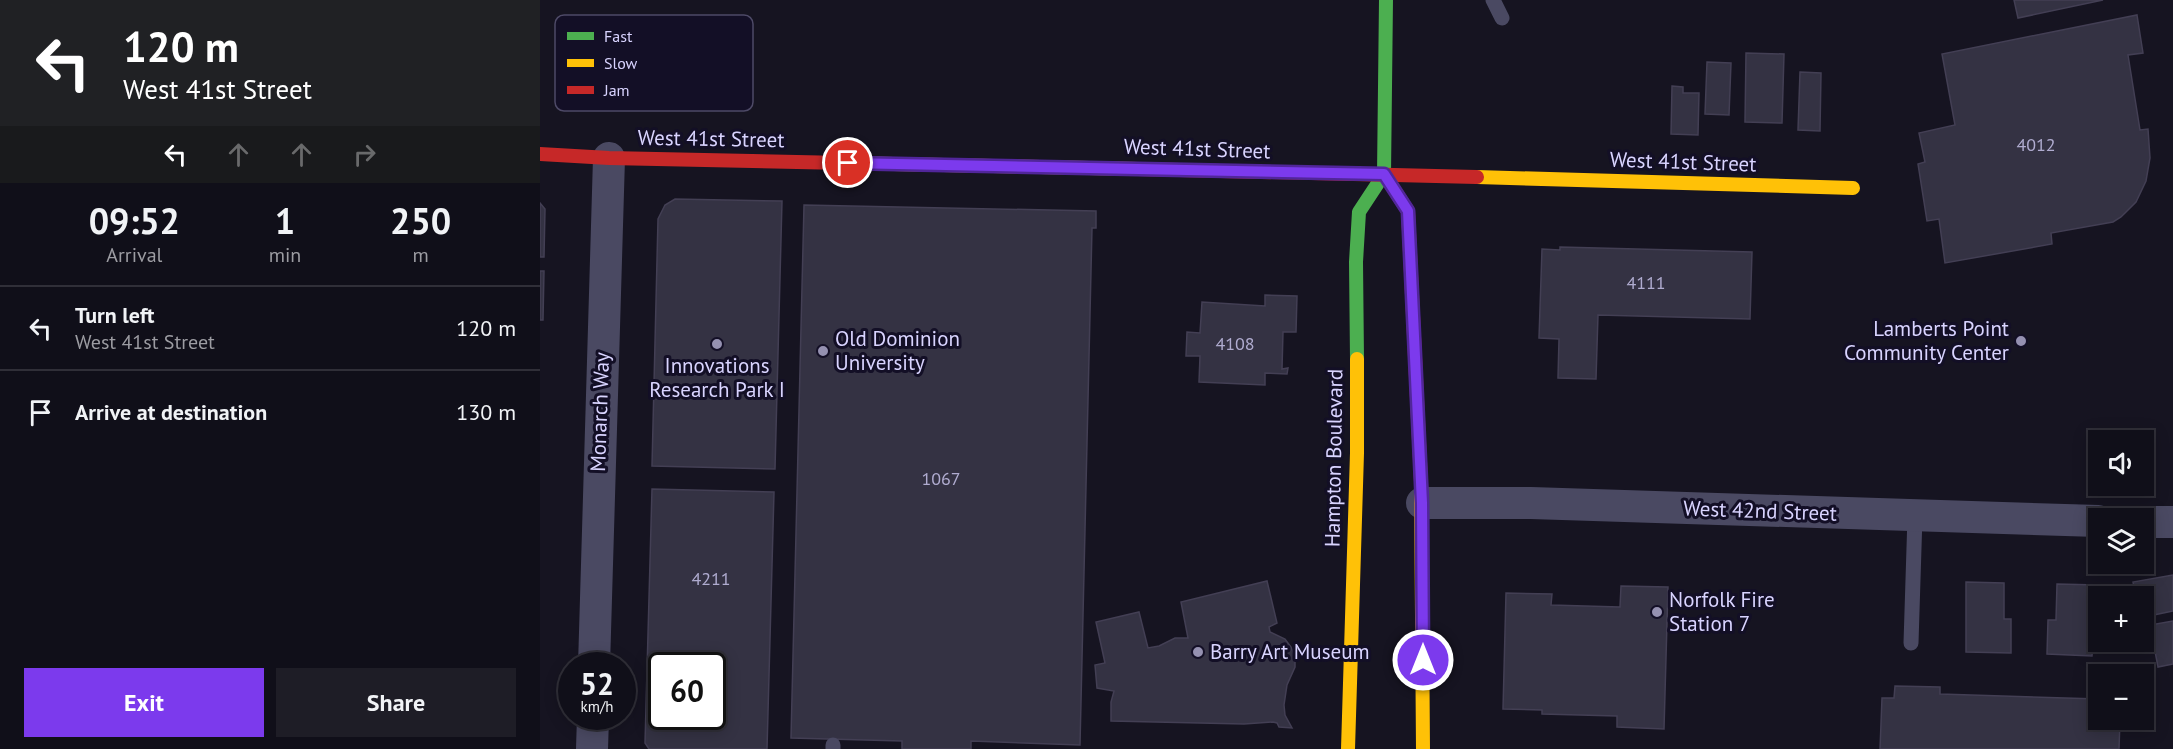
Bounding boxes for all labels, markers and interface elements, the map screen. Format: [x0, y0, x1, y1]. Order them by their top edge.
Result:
legend [555, 15, 753, 111]
text: 120 m [123, 19, 239, 74]
icon: left [24, 24, 102, 102]
text: Fast [604, 26, 633, 46]
text: Slow [604, 53, 638, 73]
text: West 41st Street [123, 72, 312, 106]
text: Jam [603, 80, 630, 100]
street label: West 41st Street [637, 124, 785, 153]
street label: West 41st Street [1123, 132, 1271, 165]
house number: 4012 [2016, 133, 2056, 156]
pin [822, 137, 873, 188]
icon: left [159, 138, 192, 171]
icon: ahead [222, 138, 255, 171]
icon: ahead [285, 138, 318, 171]
icon: right [348, 138, 381, 171]
street label: West 41st Street [1609, 145, 1757, 178]
icon: arrive [831, 146, 864, 179]
text: 09:52 [89, 197, 180, 244]
text: 1 [275, 197, 295, 244]
text: 250 [390, 197, 451, 244]
text: Arrival [106, 242, 162, 268]
text: min [269, 242, 301, 268]
text: m [413, 242, 429, 268]
house number: 4111 [1626, 271, 1666, 294]
text: Turn left [75, 301, 155, 329]
icon: left [24, 312, 57, 345]
text: 120 m [456, 314, 516, 342]
place label: Lamberts Point Community Center [1844, 315, 2009, 366]
place label: Old Dominion University [835, 325, 960, 376]
text: West 41st Street [75, 329, 215, 355]
house number: 4108 [1215, 332, 1255, 355]
marker: Lamberts Point Community Center [2014, 334, 2028, 348]
marker: Innovations Research Park I [710, 337, 724, 351]
marker: Old Dominion University [816, 344, 830, 358]
street label: Monarch Way [584, 351, 615, 472]
place label: Innovations Research Park I [649, 352, 785, 403]
street label: Hampton Boulevard [1318, 369, 1349, 547]
icon: arrive [24, 396, 57, 429]
text: Arrive at destination [75, 398, 267, 426]
text: 130 m [456, 398, 516, 426]
map controls [2088, 430, 2154, 730]
button: sound [2088, 430, 2154, 496]
house number: 1067 [921, 467, 961, 490]
street label: West 42nd Street [1683, 494, 1837, 527]
button: layers [2088, 508, 2154, 574]
house number: 4211 [691, 567, 731, 590]
place label: Norfolk Fire Station 7 [1669, 586, 1775, 637]
button: + [2088, 586, 2154, 652]
marker: Norfolk Fire Station 7 [1650, 605, 1664, 619]
position arrow [1391, 628, 1455, 692]
place label: Barry Art Museum [1210, 638, 1370, 665]
marker: Barry Art Museum [1191, 645, 1205, 659]
speed limit sign: 60 [648, 652, 726, 730]
text: 52 [580, 664, 614, 703]
button: − [2088, 664, 2154, 730]
button: Exit [24, 668, 264, 737]
button: Share [276, 668, 516, 737]
text: km/h [581, 697, 613, 716]

